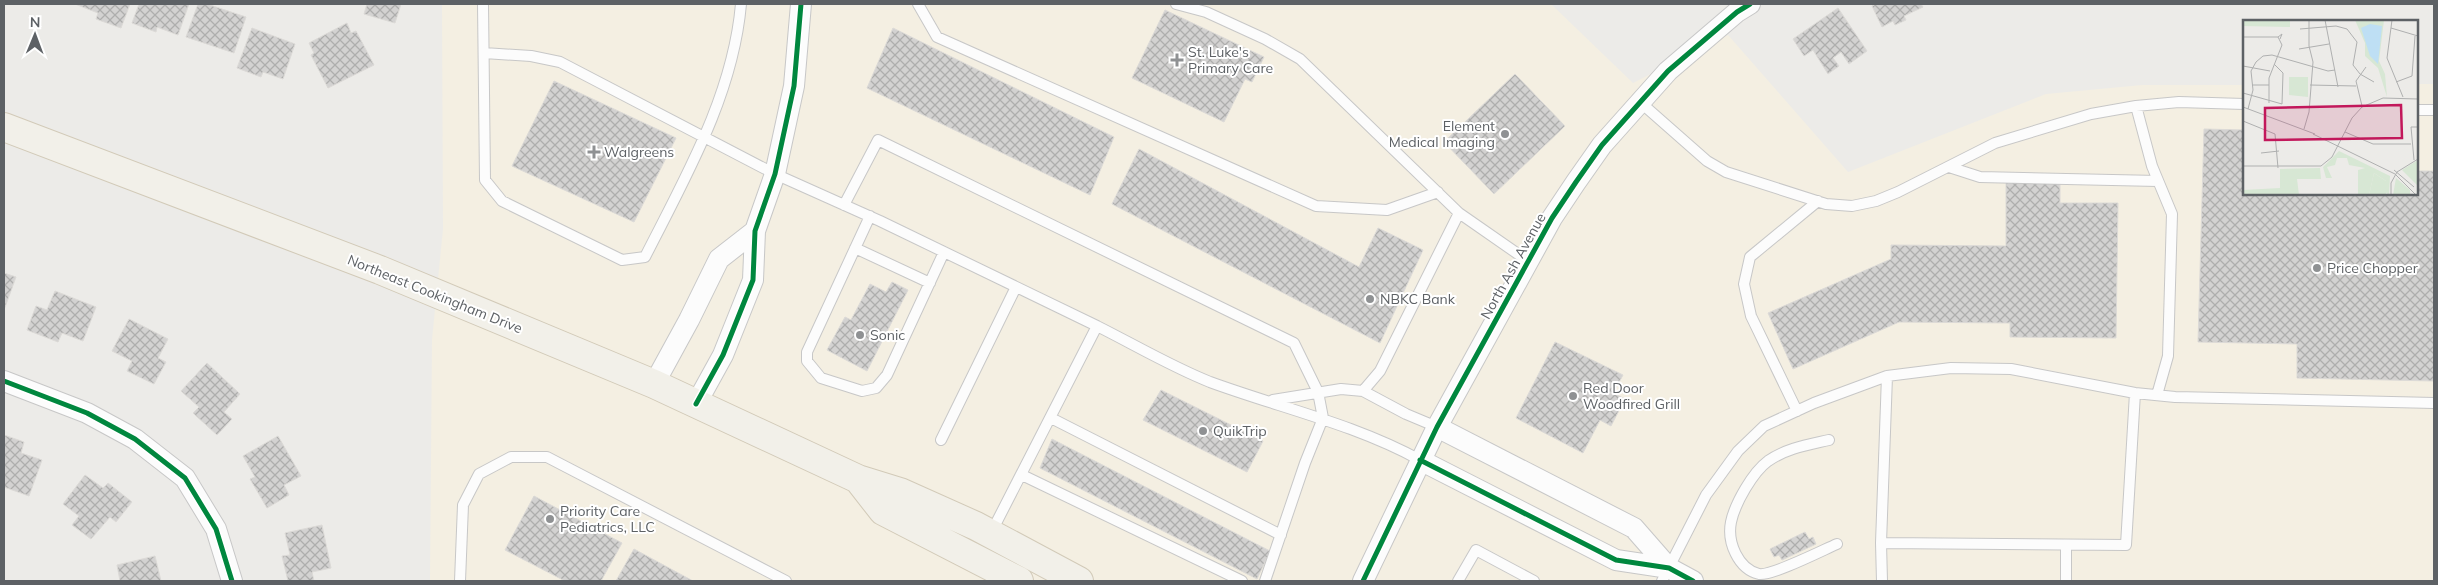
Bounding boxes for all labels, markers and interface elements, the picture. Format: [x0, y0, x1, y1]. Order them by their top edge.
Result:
north arrow [10, 10, 60, 60]
text: N [30, 13, 41, 31]
inset map [2243, 20, 2418, 195]
place label: St. Luke's Primary Care [1188, 43, 1273, 77]
marker: St. Luke's Primary Care [1170, 53, 1184, 67]
place label: Element Medical Imaging [1389, 117, 1495, 151]
marker: Element Medical Imaging [1499, 128, 1511, 140]
place label: Walgreens [604, 143, 674, 161]
marker: Walgreens [588, 146, 600, 158]
street label: North Ash Avenue [1476, 210, 1550, 322]
street label: Northeast Cookingham Drive [345, 251, 525, 337]
place label: Price Chopper [2327, 259, 2419, 277]
marker: Price Chopper [2311, 262, 2323, 274]
place label: NBKC Bank [1380, 290, 1456, 308]
marker: NBKC Bank [1364, 293, 1376, 305]
place label: Sonic [870, 326, 905, 344]
marker: Sonic [854, 329, 866, 341]
place label: Red Door Woodfired Grill [1583, 379, 1680, 413]
marker: Red Door Woodfired Grill [1567, 390, 1579, 402]
place label: QuikTrip [1213, 422, 1267, 440]
marker: QuikTrip [1197, 425, 1209, 437]
place label: Priority Care Pediatrics, LLC [560, 502, 655, 536]
marker: Priority Care Pediatrics, LLC [544, 513, 556, 525]

